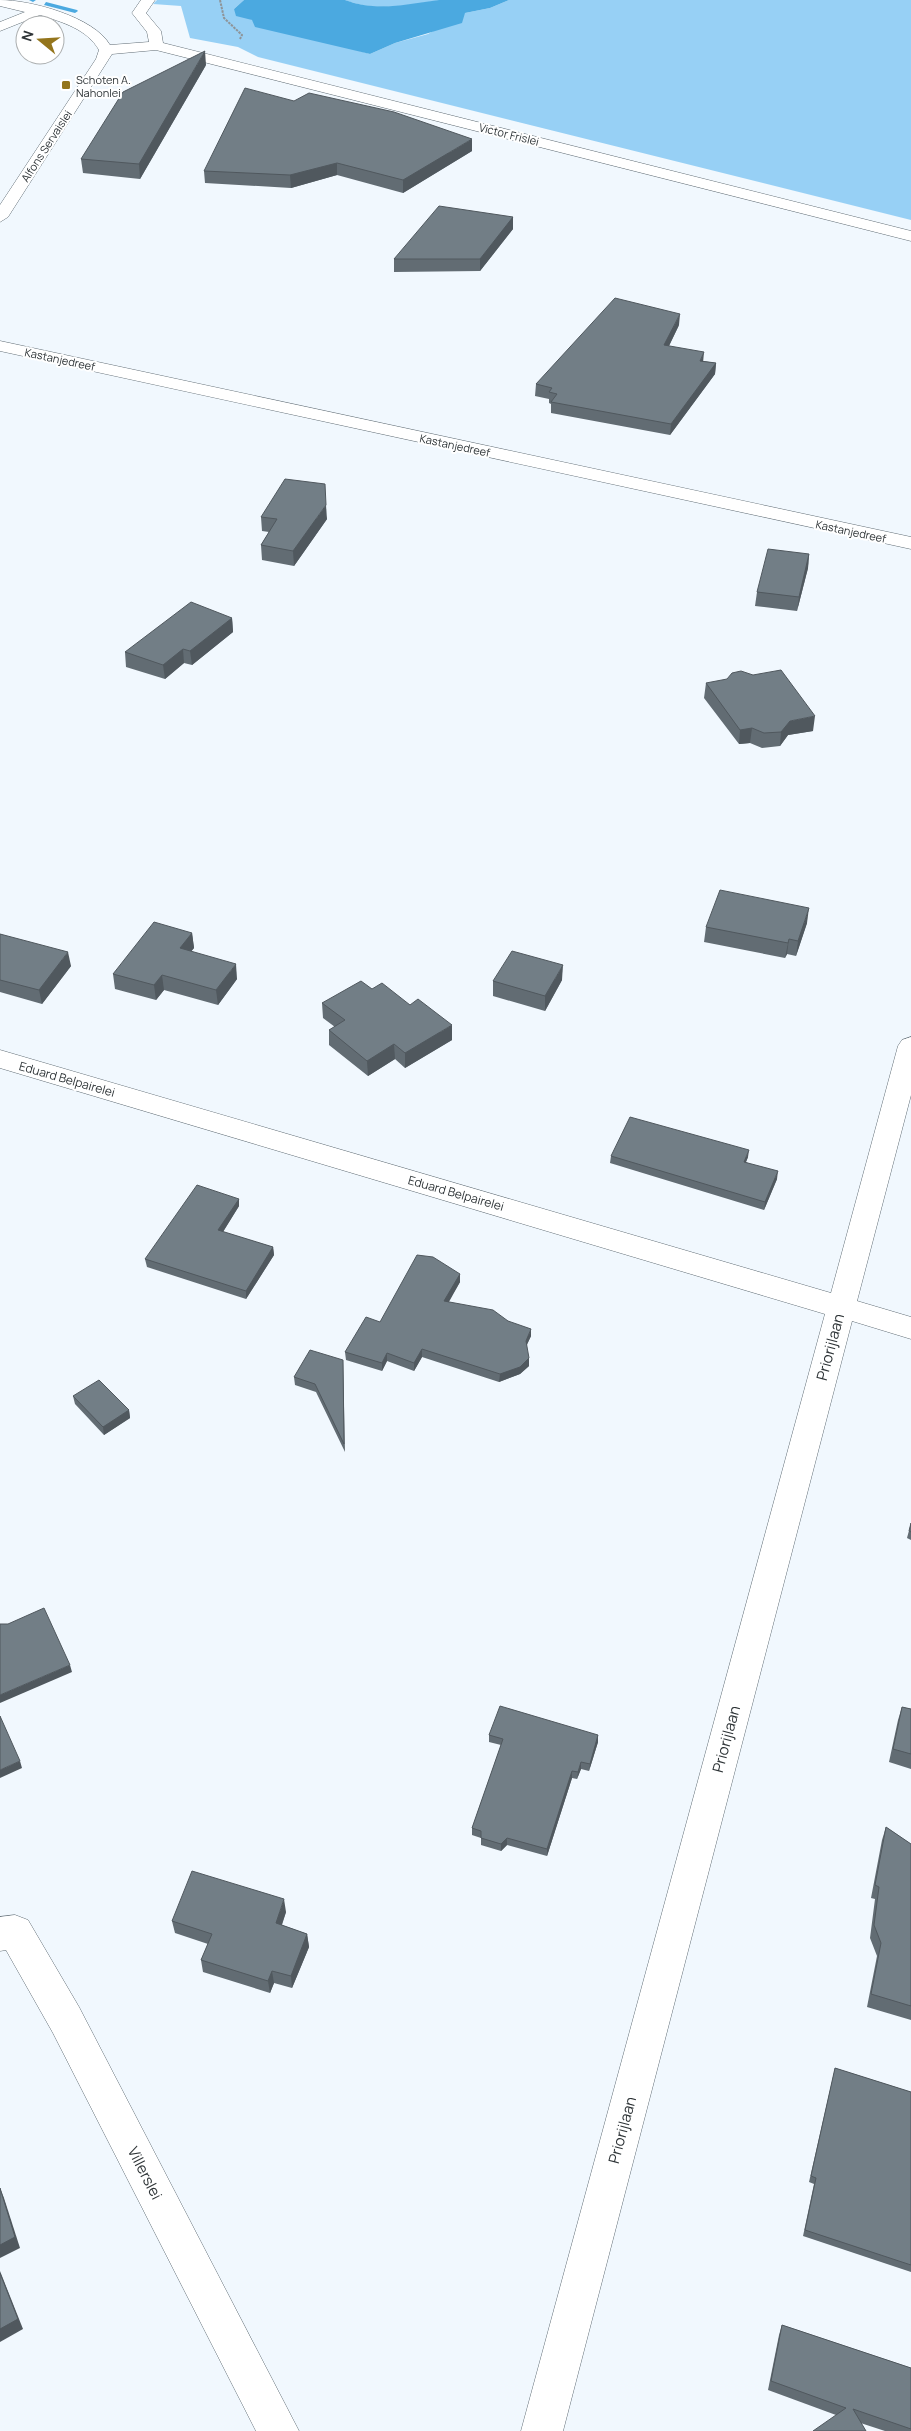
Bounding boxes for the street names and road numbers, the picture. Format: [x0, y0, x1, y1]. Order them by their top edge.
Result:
street label: Alfons Servaislei [17, 107, 75, 185]
street label: Victor Frislei [477, 119, 541, 149]
street label: Kastanjedreef [23, 344, 97, 374]
street label: Kastanjedreef [418, 430, 492, 460]
street label: Kastanjedreef [814, 516, 888, 546]
street label: Eduard Belpairelei [17, 1057, 117, 1101]
street label: Eduard Belpairelei [406, 1171, 506, 1215]
street label: Priorijlaan [811, 1311, 849, 1383]
street label: Priorijlaan [707, 1703, 745, 1775]
street label: Priorijlaan [603, 2094, 641, 2166]
street label: Villerslei [123, 2143, 167, 2203]

